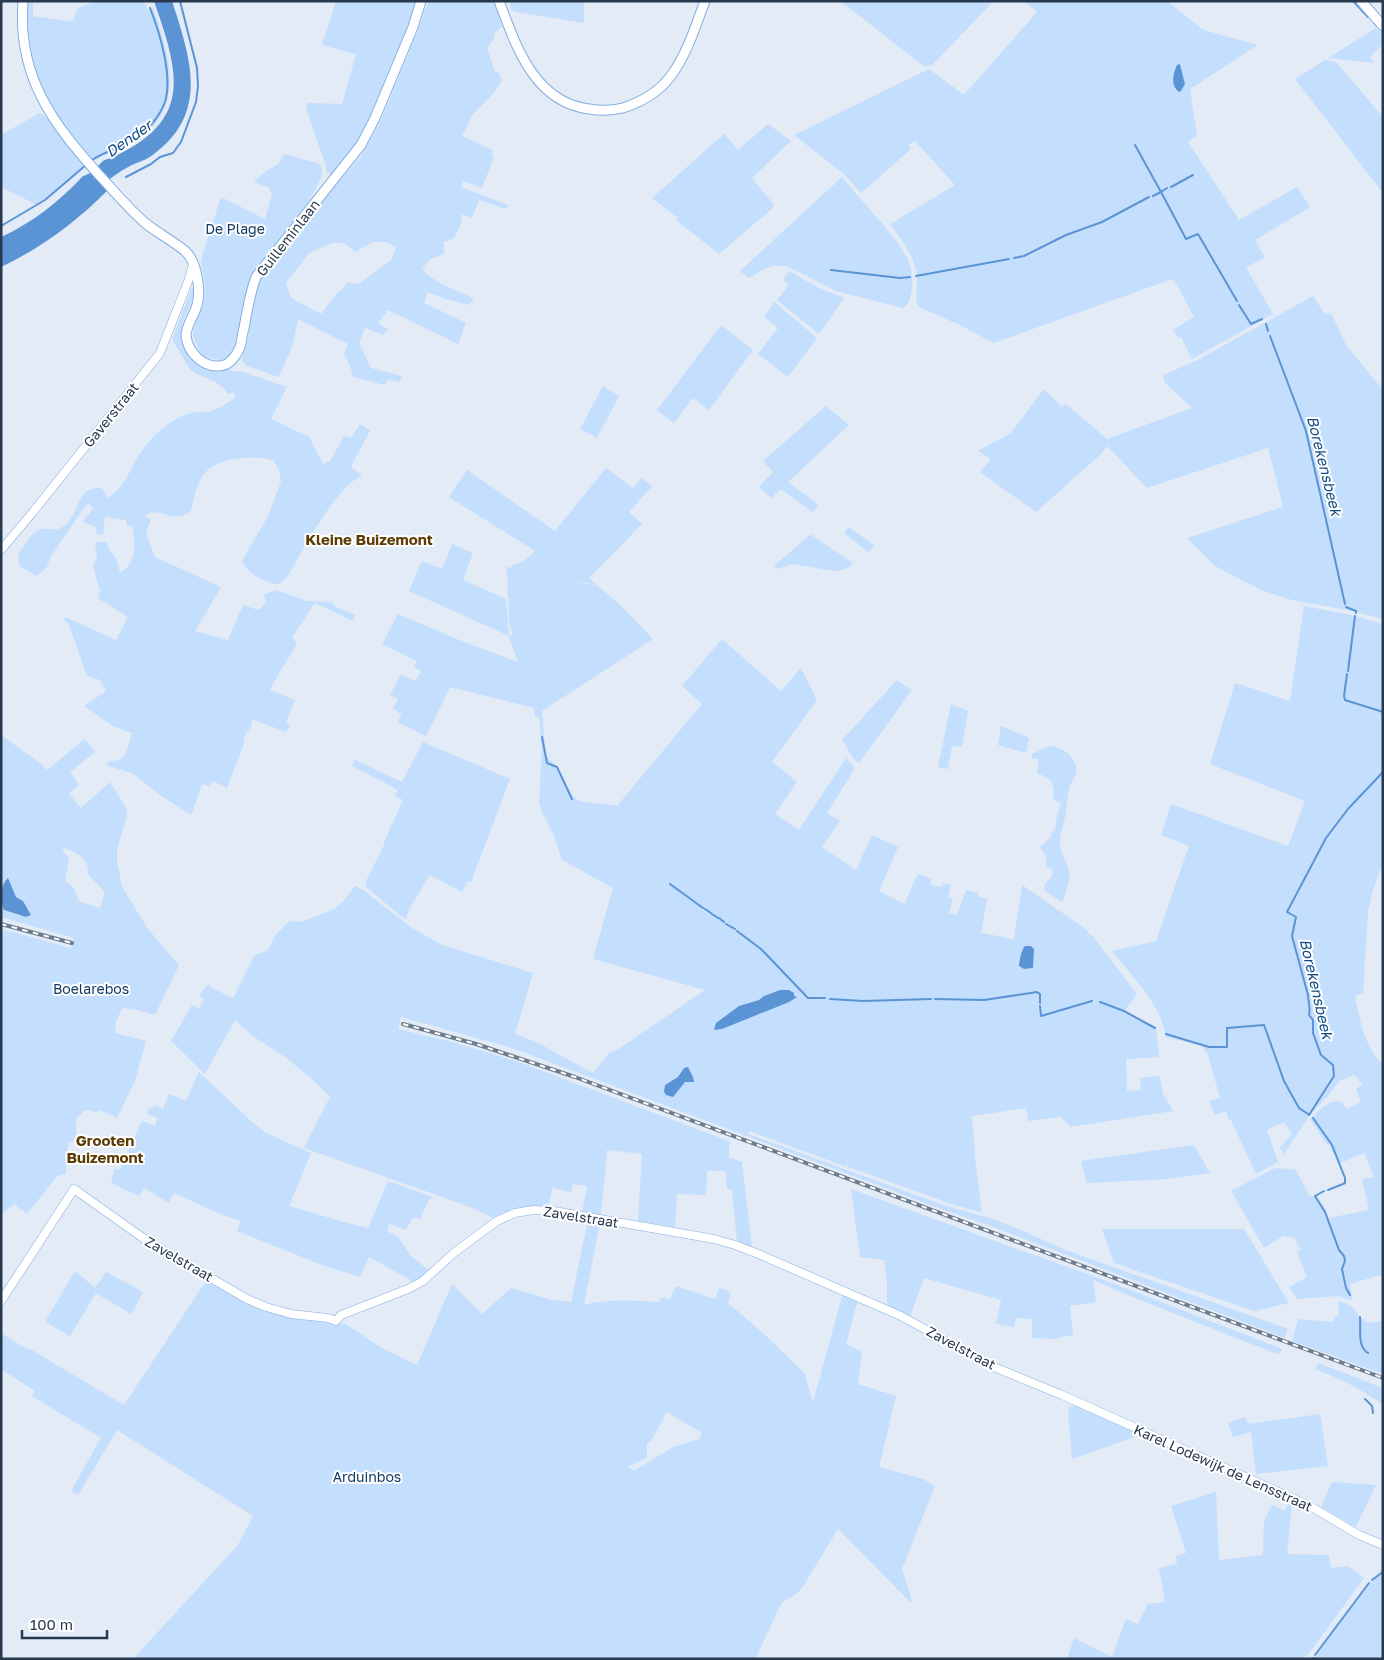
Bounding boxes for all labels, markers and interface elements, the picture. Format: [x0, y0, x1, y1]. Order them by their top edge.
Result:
water label: Dender [102, 115, 157, 161]
street label: Guilleminlaan [252, 196, 323, 279]
park label: De Plage [205, 220, 265, 237]
street label: Gaverstraat [79, 379, 142, 450]
water label: Borekensbeek [1304, 414, 1346, 519]
district label: Kleine Buizemont [305, 530, 433, 548]
water label: Borekensbeek [1297, 937, 1338, 1042]
park label: Boelarebos [53, 980, 129, 997]
district label: Grooten Buizemont [66, 1131, 144, 1166]
street label: Zavelstraat [542, 1202, 620, 1231]
street label: Zavelstraat [142, 1232, 216, 1285]
street label: Zavelstraat [924, 1322, 999, 1373]
street label: Karel Lodewijk de Lensstraat [1131, 1420, 1315, 1515]
park label: Arduinbos [333, 1468, 401, 1485]
scale bar [22, 1608, 108, 1640]
text: 100 m [30, 1615, 73, 1633]

